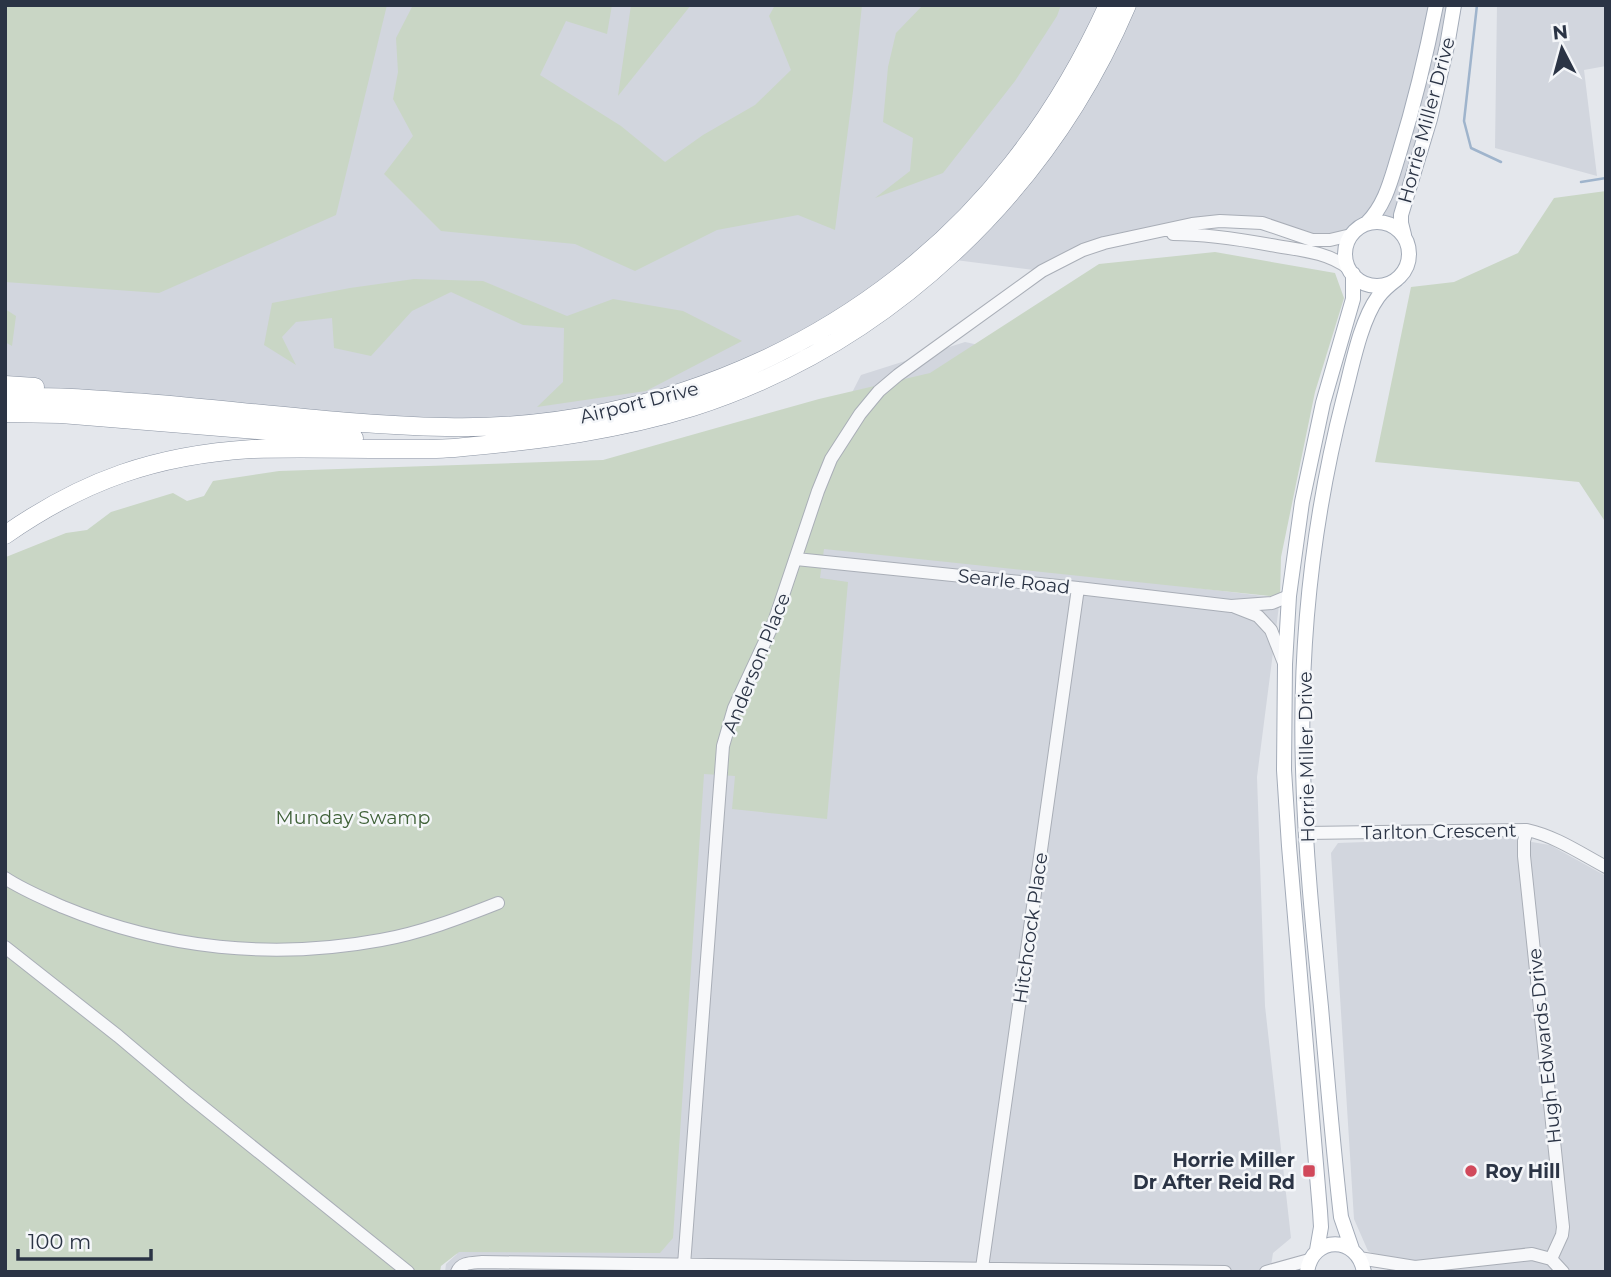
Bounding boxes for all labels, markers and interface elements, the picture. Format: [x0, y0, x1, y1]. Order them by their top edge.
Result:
north arrow [1527, 14, 1597, 84]
text: N [1551, 20, 1569, 45]
street label: Horrie Miller Drive [1393, 34, 1460, 206]
street label: Airport Drive [577, 377, 701, 428]
street label: Searle Road [957, 564, 1071, 599]
street label: Anderson Place [718, 590, 795, 737]
street label: Horrie Miller Drive [1294, 671, 1319, 843]
park label: Munday Swamp [276, 806, 431, 829]
street label: Tarlton Crescent [1361, 819, 1517, 844]
street label: Hitchcock Place [1008, 851, 1052, 1005]
street label: Hugh Edwards Drive [1523, 947, 1566, 1145]
place label: Horrie Miller Dr After Reid Rd [1133, 1149, 1295, 1194]
place label: Roy Hill [1485, 1160, 1560, 1183]
marker: Horrie Miller Dr After Reid Rd [1301, 1163, 1317, 1179]
marker: Roy Hill [1463, 1163, 1479, 1179]
scale bar [18, 1218, 150, 1262]
text: 100 m [28, 1229, 91, 1254]

